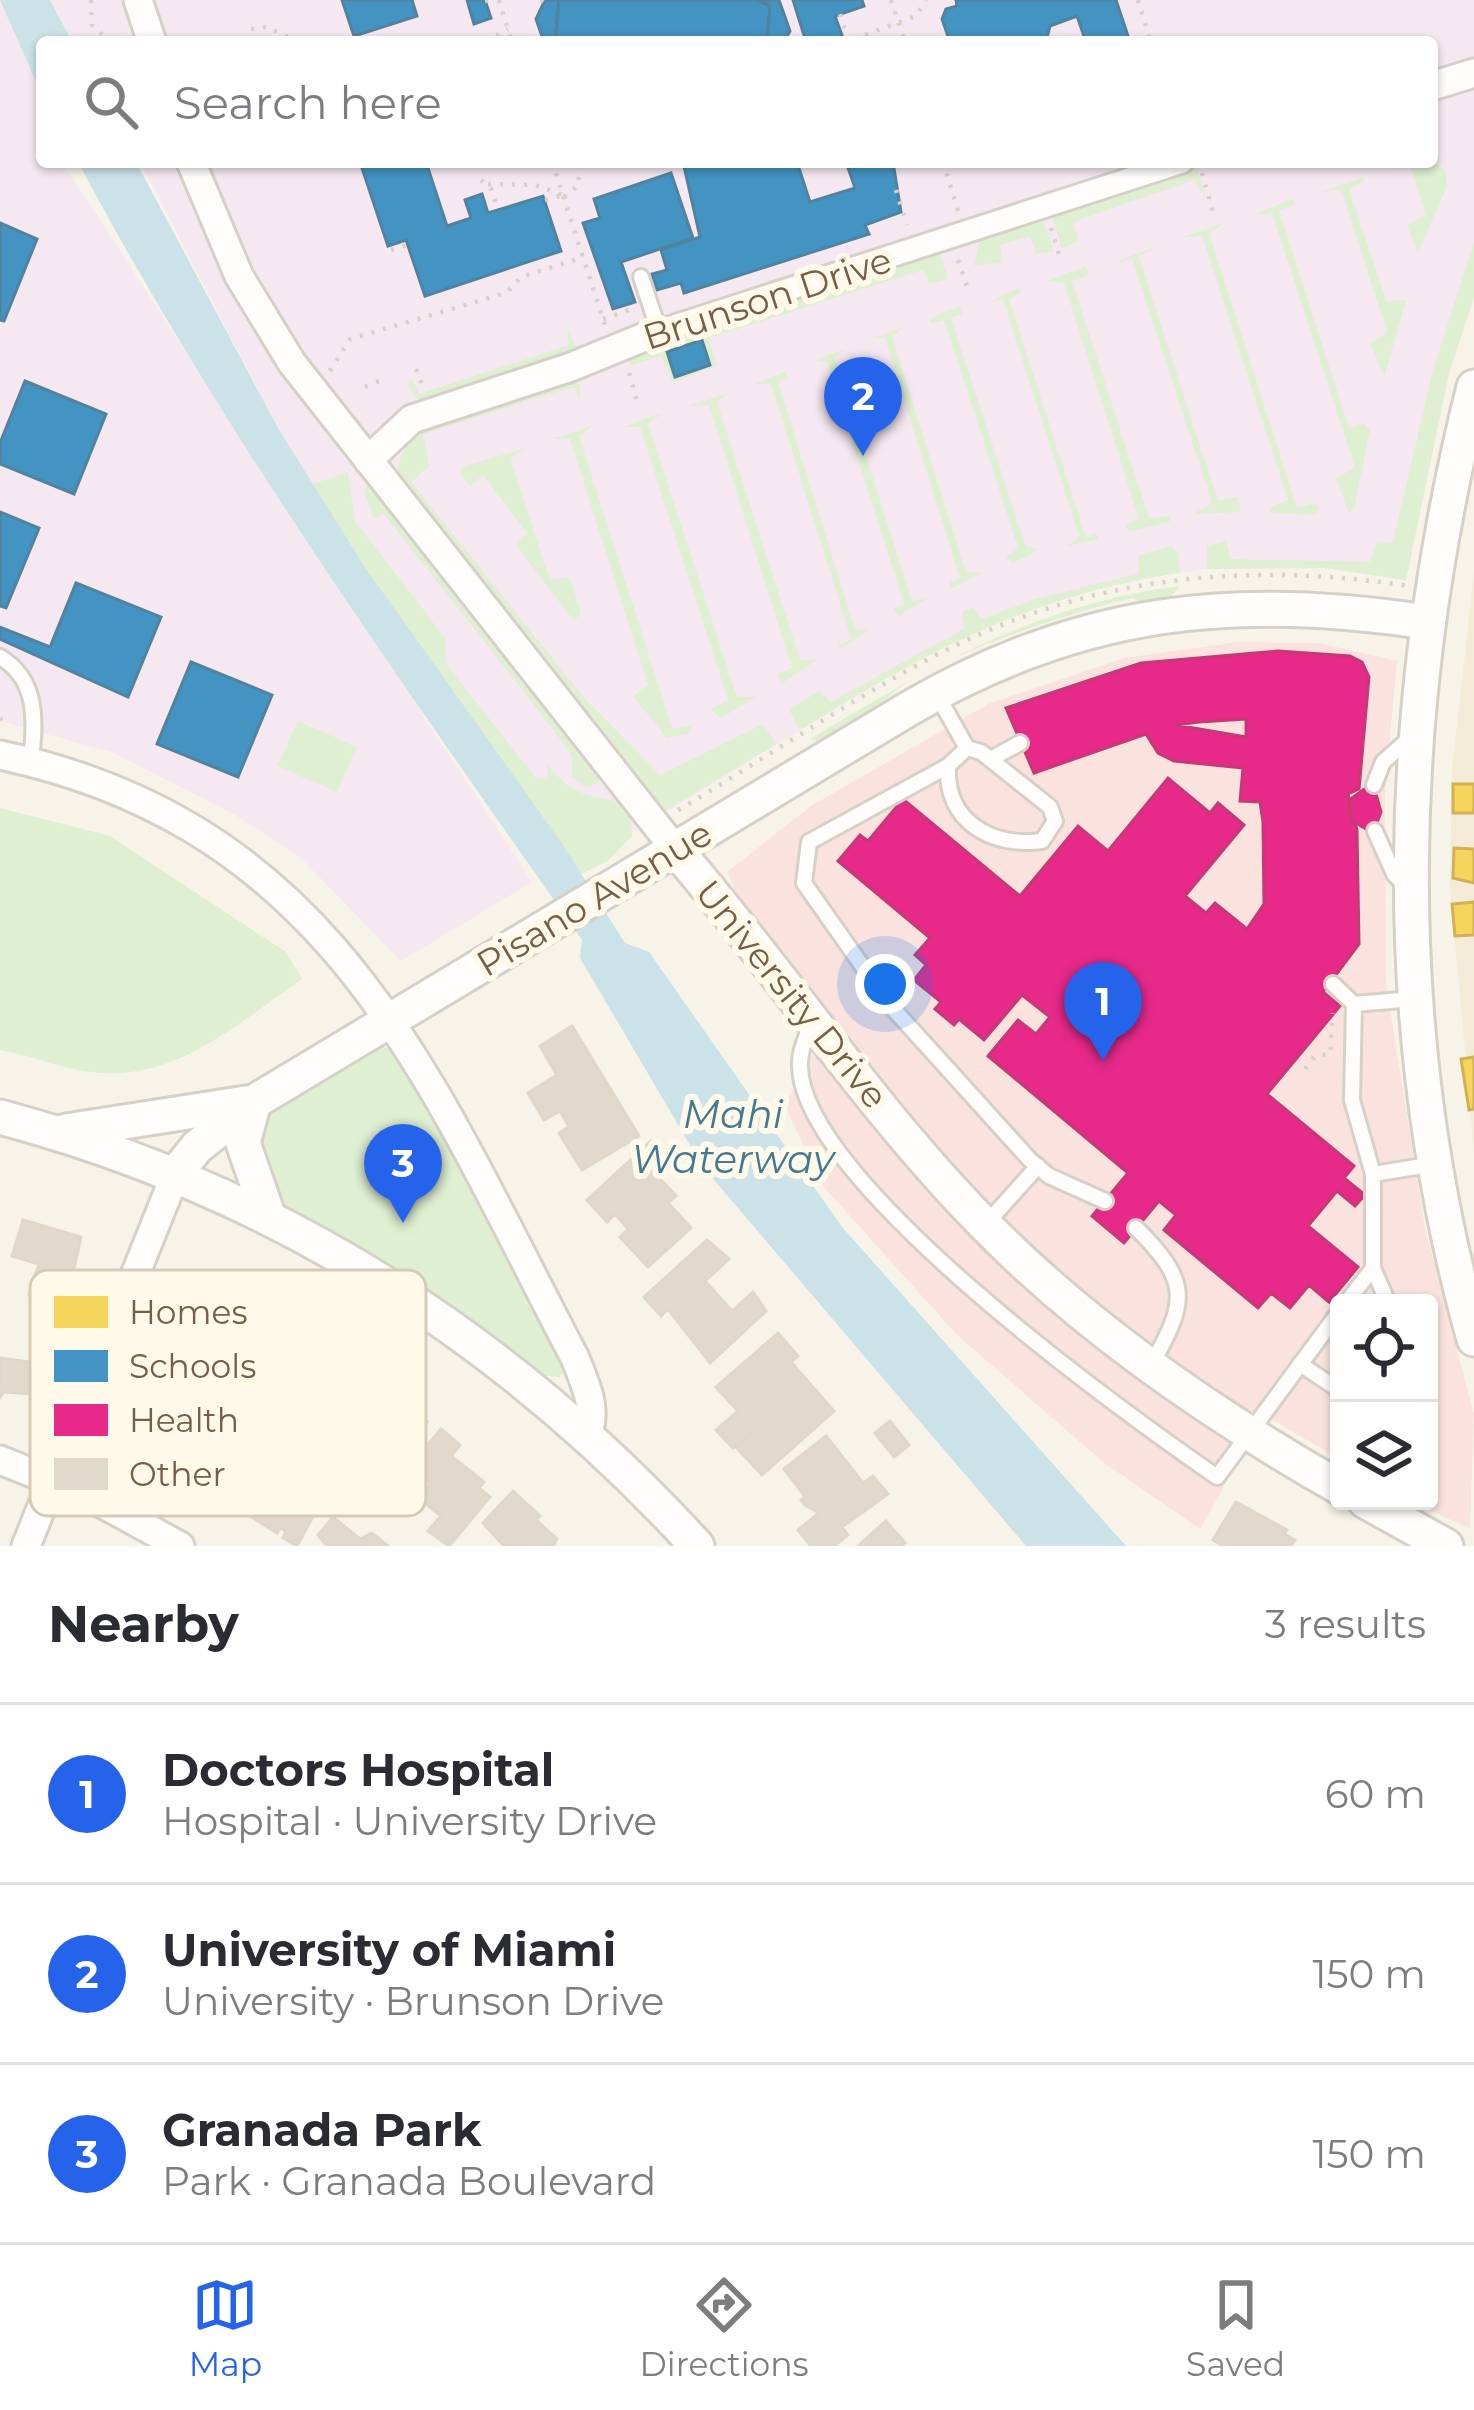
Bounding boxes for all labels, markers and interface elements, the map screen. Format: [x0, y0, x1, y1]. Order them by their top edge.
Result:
search box [36, 36, 1438, 168]
icon: search [78, 69, 144, 135]
text: Search here [174, 75, 442, 130]
street label: Brunson Drive [637, 237, 897, 359]
pin: 2 [824, 357, 902, 456]
street label: Pisano Avenue [468, 811, 720, 985]
street label: University Drive [686, 871, 898, 1117]
your location [855, 954, 915, 1014]
pin: 1 [1064, 962, 1142, 1061]
water label: Mahi Waterway [632, 1090, 837, 1183]
pin: 3 [364, 1124, 442, 1223]
legend [30, 1270, 426, 1516]
text: Homes [129, 1292, 248, 1332]
map controls [1330, 1294, 1438, 1510]
button: locate [1330, 1294, 1438, 1402]
text: Schools [129, 1346, 256, 1386]
text: Health [129, 1400, 239, 1440]
button: layers [1330, 1402, 1438, 1510]
text: Other [129, 1454, 226, 1494]
text: Nearby [48, 1593, 239, 1655]
text: 3 results [1265, 1600, 1426, 1648]
text: Doctors Hospital [162, 1742, 554, 1797]
text: 1 [79, 1770, 95, 1818]
text: 60 m [1325, 1770, 1426, 1818]
text: Hospital · University Drive [162, 1797, 657, 1845]
text: University of Miami [162, 1922, 616, 1977]
text: 2 [75, 1950, 99, 1998]
text: 150 m [1312, 1950, 1426, 1998]
text: University · Brunson Drive [162, 1977, 664, 2025]
text: Granada Park [162, 2102, 482, 2157]
text: 3 [75, 2130, 99, 2178]
text: 150 m [1312, 2130, 1426, 2178]
text: Park · Granada Boulevard [162, 2157, 656, 2205]
tab: Map [189, 2272, 262, 2384]
tab: Directions [640, 2272, 809, 2384]
tab: Saved [1186, 2272, 1285, 2384]

